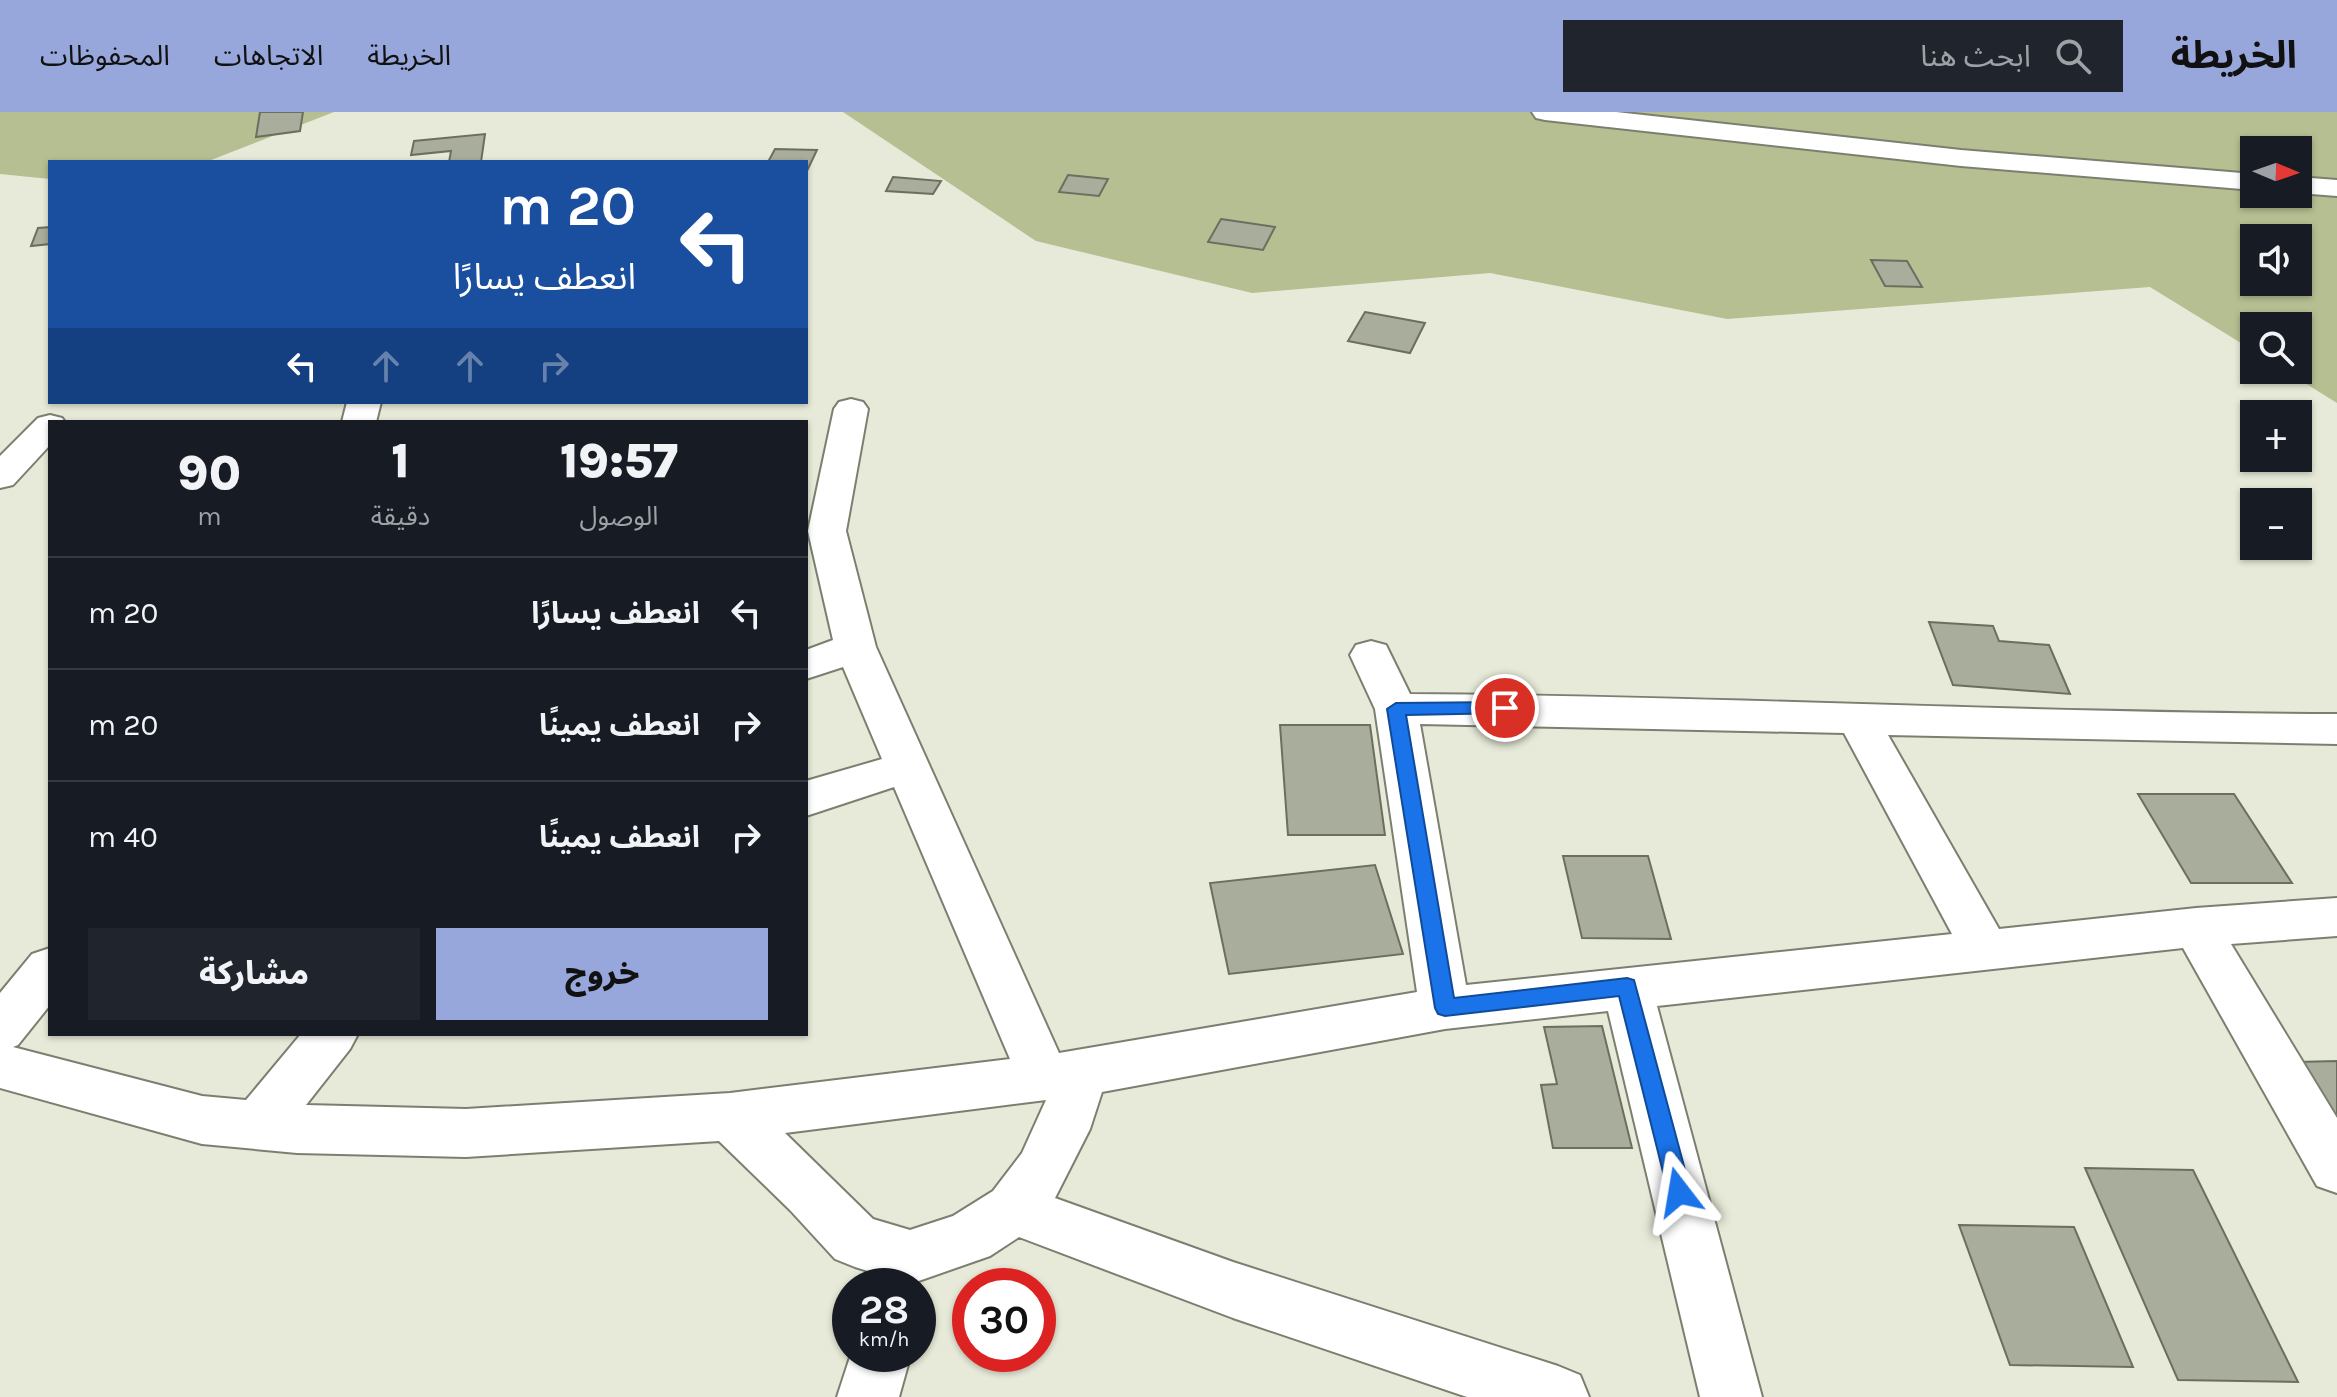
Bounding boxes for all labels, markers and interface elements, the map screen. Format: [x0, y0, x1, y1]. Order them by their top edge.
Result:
search box [1563, 20, 2123, 92]
text: الخريطة [2171, 33, 2297, 78]
icon: search [2051, 34, 2095, 78]
text: ابحث هنا [1920, 38, 2031, 74]
text: المحفوظات [40, 39, 170, 72]
text: الاتجاهات [214, 39, 323, 72]
text: الخريطة [367, 39, 451, 72]
north arrow [2240, 136, 2312, 208]
map controls [2240, 136, 2312, 560]
text: 20 m [499, 173, 636, 238]
icon: left [664, 192, 768, 296]
button: sound [2240, 224, 2312, 296]
text: انعطف يسارًا [453, 256, 636, 298]
button: search [2240, 312, 2312, 384]
icon: left [280, 344, 324, 388]
icon: ahead [364, 344, 408, 388]
icon: ahead [448, 344, 492, 388]
icon: right [532, 344, 576, 388]
button: + [2240, 400, 2312, 472]
text: 1 [391, 433, 410, 489]
text: 19:57 [560, 433, 678, 489]
text: 90 [178, 445, 241, 501]
button: − [2240, 488, 2312, 560]
text: m [197, 501, 222, 532]
text: دقيقة [371, 501, 430, 532]
text: الوصول [580, 501, 659, 532]
icon: left [724, 591, 768, 635]
text: 20 m [88, 595, 158, 631]
text: انعطف يسارًا [531, 595, 700, 631]
pin [1471, 674, 1539, 742]
icon: arrive [1483, 686, 1527, 730]
icon: right [724, 703, 768, 747]
text: 20 m [88, 707, 158, 743]
text: انعطف يمينًا [539, 707, 700, 743]
icon: right [724, 815, 768, 859]
text: 40 m [88, 819, 158, 855]
text: انعطف يمينًا [539, 819, 700, 855]
button: مشاركة [88, 928, 420, 1020]
button: خروج [436, 928, 768, 1020]
position arrow [1637, 1150, 1721, 1234]
speed limit sign: 30 [952, 1268, 1056, 1372]
text: 28 [859, 1286, 909, 1333]
text: km/h [859, 1328, 909, 1351]

